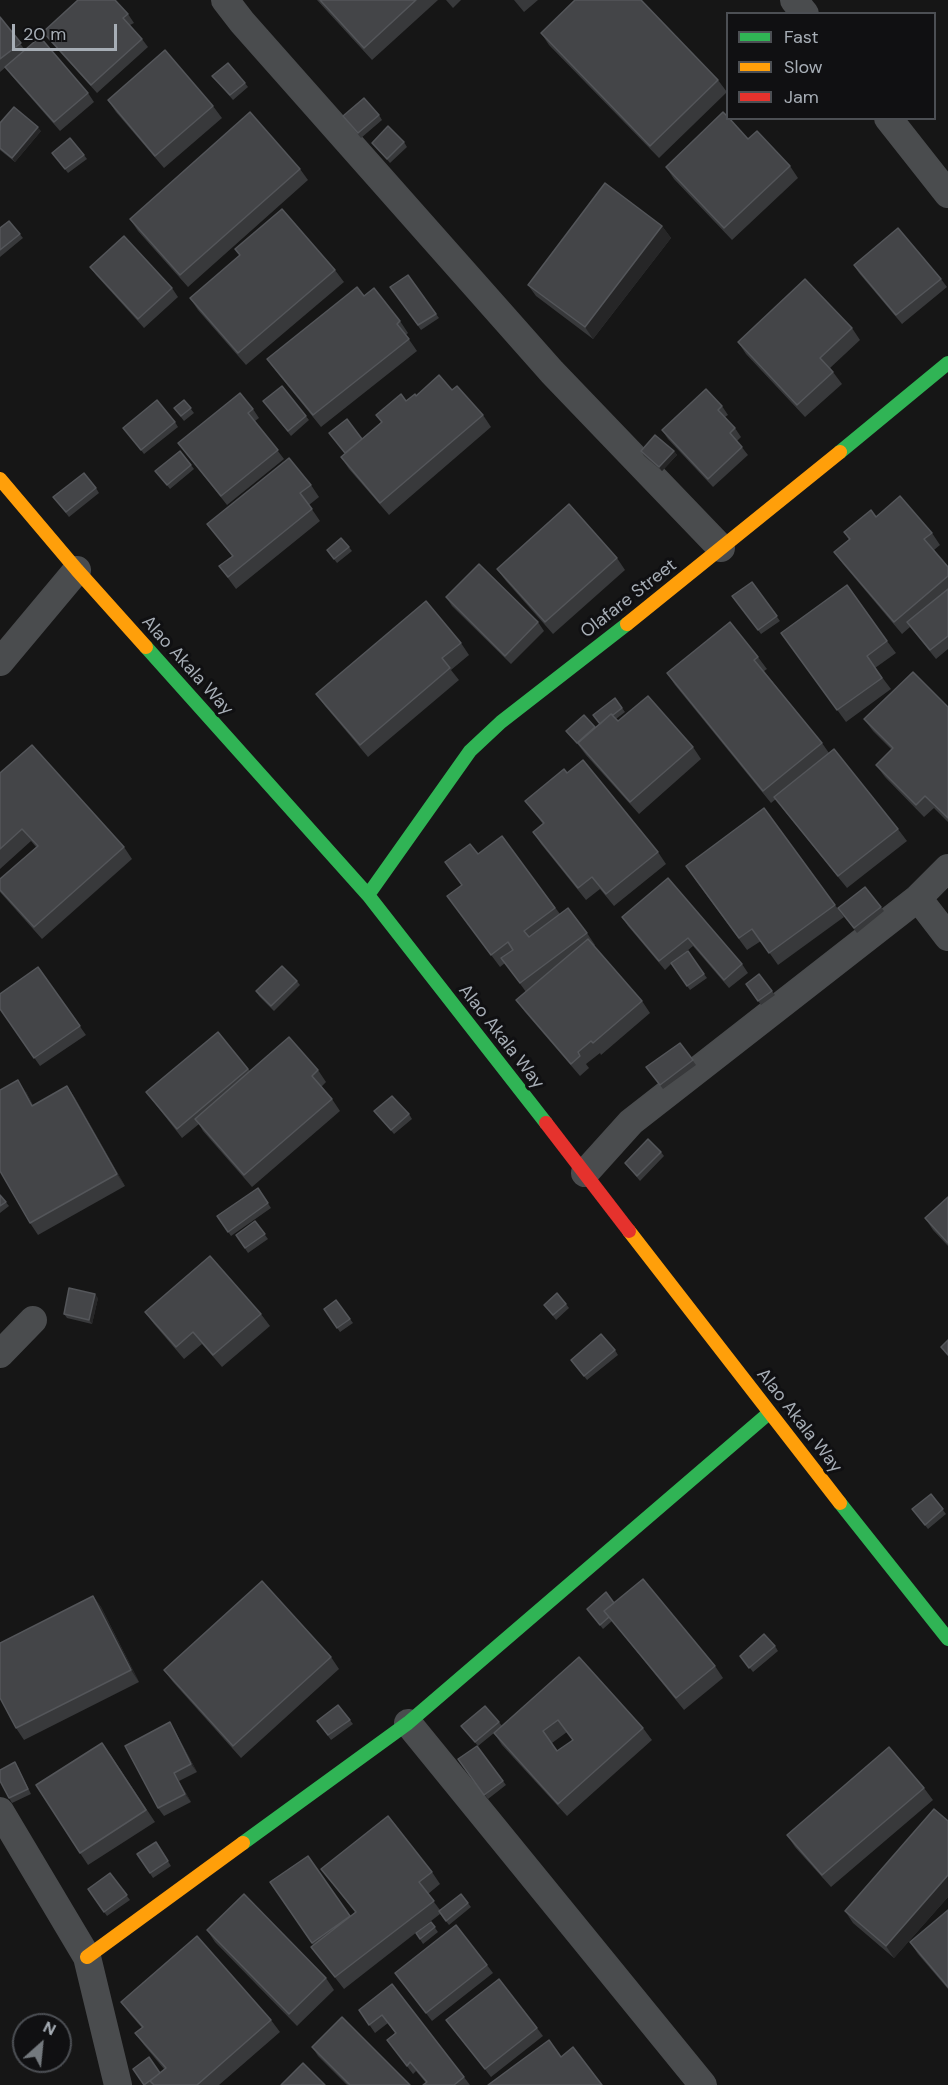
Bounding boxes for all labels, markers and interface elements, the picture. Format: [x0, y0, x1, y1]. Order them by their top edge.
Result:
scale bar [15, 12, 120, 50]
legend [726, 12, 936, 120]
text: 20 m [23, 22, 66, 46]
text: Fast [784, 25, 819, 49]
text: Slow [784, 55, 823, 79]
text: Jam [784, 85, 819, 109]
street label: Olafare Street [577, 555, 681, 643]
street label: Alao Akala Way [137, 612, 237, 720]
street label: Alao Akala Way [454, 980, 548, 1094]
street label: Alao Akala Way [752, 1364, 846, 1478]
north arrow [12, 2013, 72, 2073]
text: N [40, 2016, 59, 2040]

